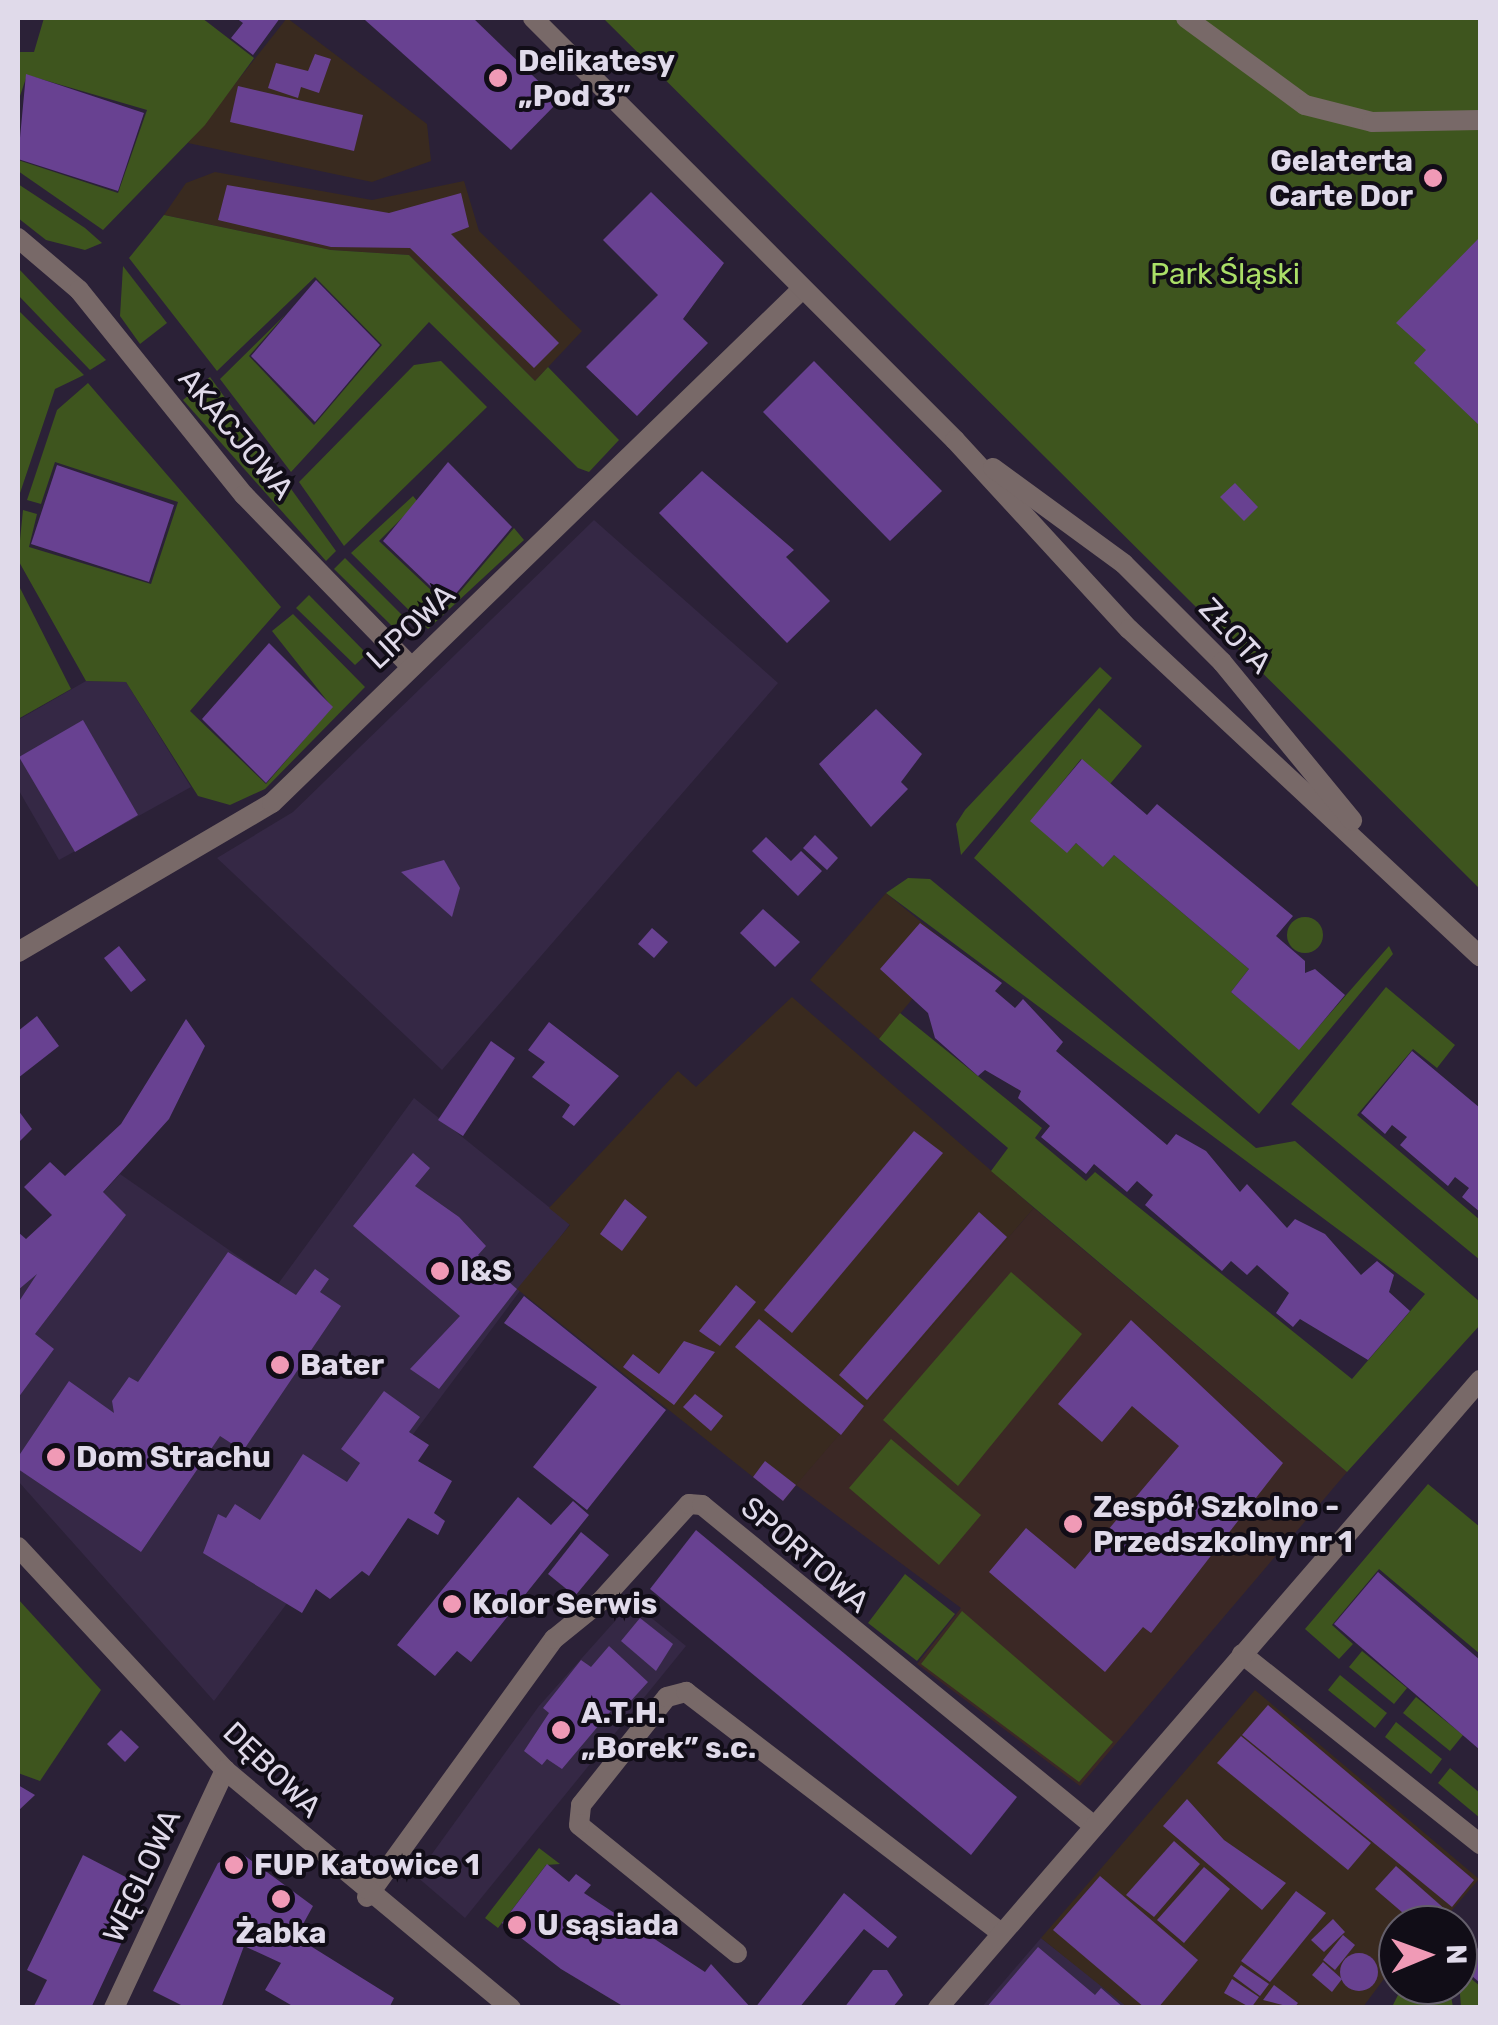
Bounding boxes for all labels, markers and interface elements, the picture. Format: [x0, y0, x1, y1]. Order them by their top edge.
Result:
place label: Delikatesy „Pod 3” [518, 43, 675, 114]
marker: Delikatesy „Pod 3” [487, 67, 509, 89]
place label: Gelaterta Carte Dor [1269, 143, 1413, 214]
marker: Gelaterta Carte Dor [1422, 167, 1444, 189]
park label: Park Śląski [1150, 256, 1300, 292]
street label: AKACJOWA [171, 361, 301, 507]
street label: LIPOWA [359, 577, 463, 677]
street label: ZŁOTA [1191, 591, 1279, 681]
place label: I&S [460, 1253, 512, 1289]
marker: I&S [429, 1260, 451, 1282]
place label: Bater [300, 1347, 384, 1383]
marker: Bater [269, 1354, 291, 1376]
place label: Dom Strachu [76, 1439, 271, 1475]
marker: Dom Strachu [45, 1446, 67, 1468]
place label: Zespół Szkolno - Przedszkolny nr 1 [1093, 1489, 1354, 1560]
street label: SPORTOWA [734, 1490, 876, 1620]
marker: Zespół Szkolno - Przedszkolny nr 1 [1062, 1513, 1084, 1535]
place label: Kolor Serwis [472, 1586, 658, 1622]
marker: Kolor Serwis [441, 1593, 463, 1615]
place label: A.T.H. „Borek” s.c. [581, 1695, 756, 1766]
street label: DĘBOWA [216, 1715, 328, 1825]
marker: A.T.H. „Borek” s.c. [550, 1719, 572, 1741]
street label: WĘGLOWA [96, 1804, 188, 1948]
place label: FUP Katowice 1 [254, 1847, 481, 1883]
marker: FUP Katowice 1 [223, 1854, 245, 1876]
marker: Żabka [270, 1888, 292, 1910]
north arrow [1378, 1905, 1478, 2005]
place label: U sąsiada [537, 1907, 679, 1943]
marker: U sąsiada [506, 1914, 528, 1936]
place label: Żabka [235, 1915, 327, 1951]
text: N [1440, 1944, 1473, 1965]

